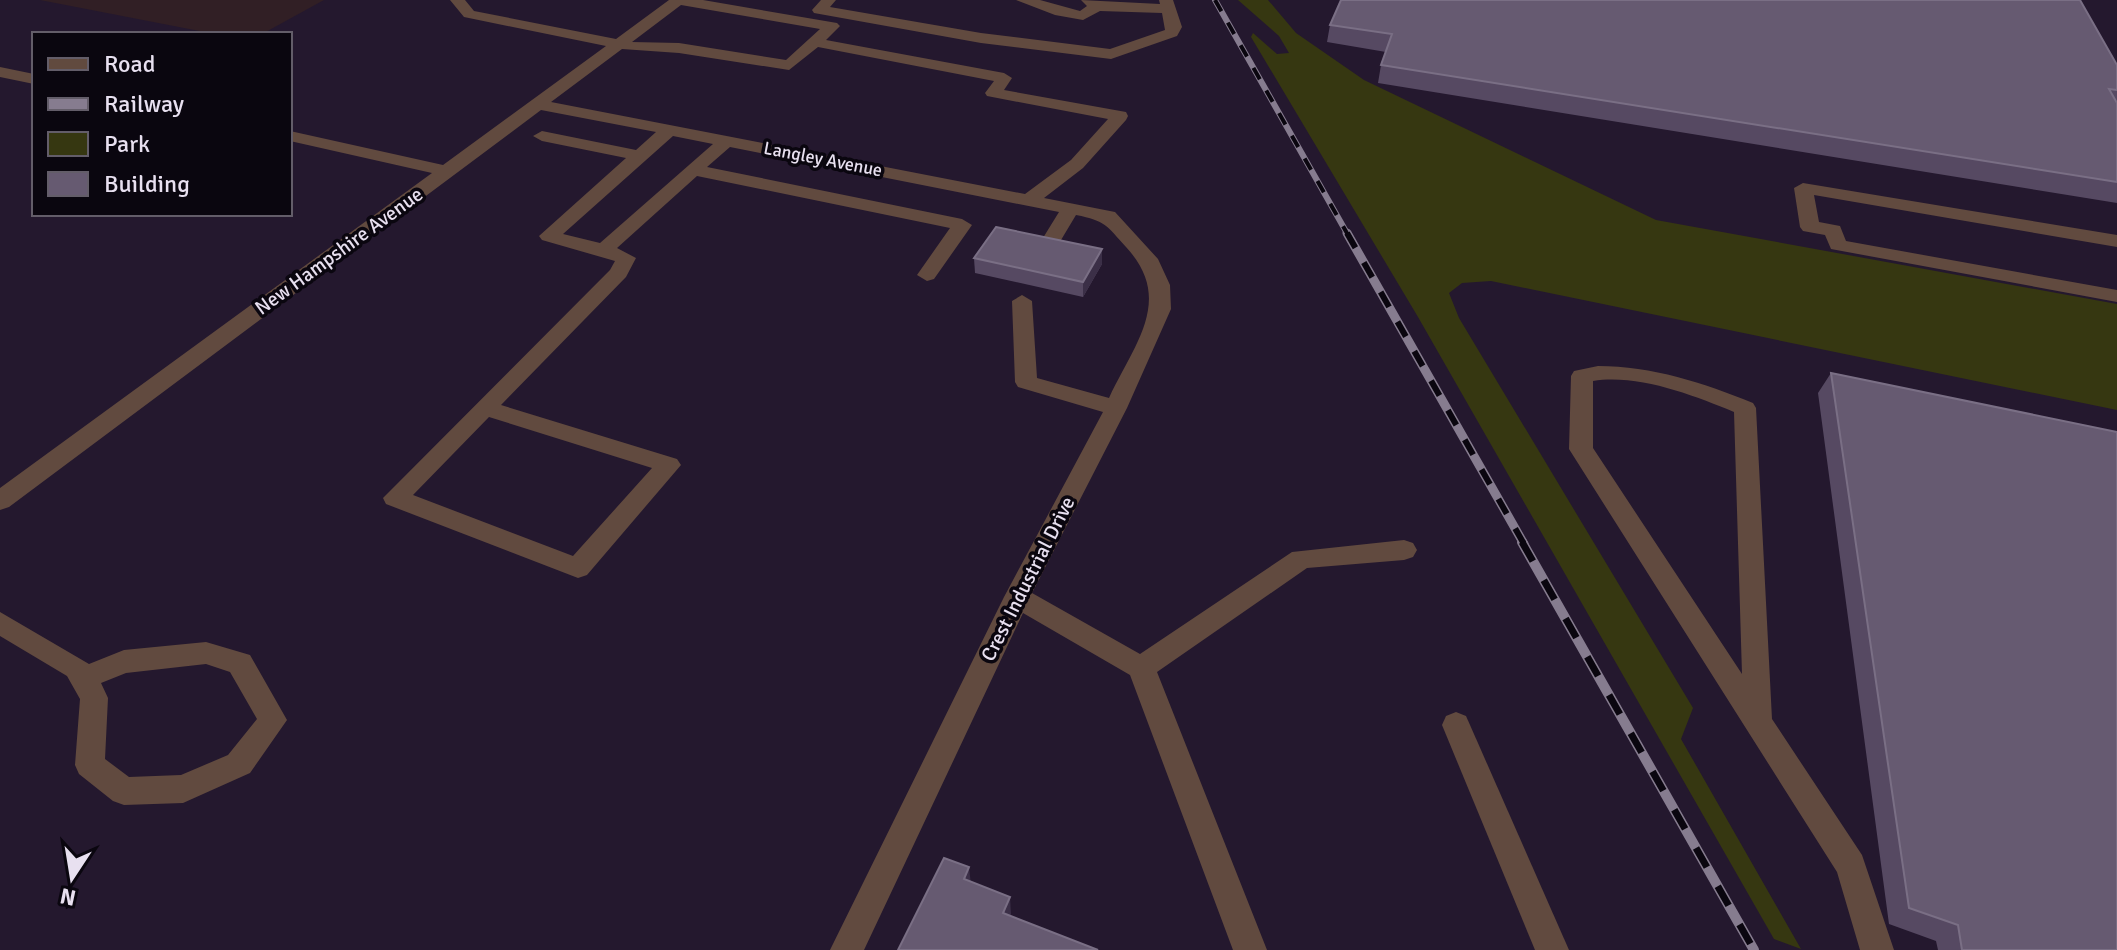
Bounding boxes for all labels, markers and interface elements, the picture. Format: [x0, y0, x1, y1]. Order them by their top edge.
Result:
legend [32, 32, 292, 216]
text: Road [104, 49, 155, 79]
text: Railway [104, 89, 184, 119]
text: Park [104, 129, 150, 159]
street label: Langley Avenue [762, 137, 884, 181]
text: Building [104, 169, 190, 199]
street label: New Hampshire Avenue [250, 182, 428, 320]
street label: Crest Industrial Drive [976, 492, 1080, 666]
north arrow [32, 838, 112, 918]
text: N [58, 882, 78, 912]

